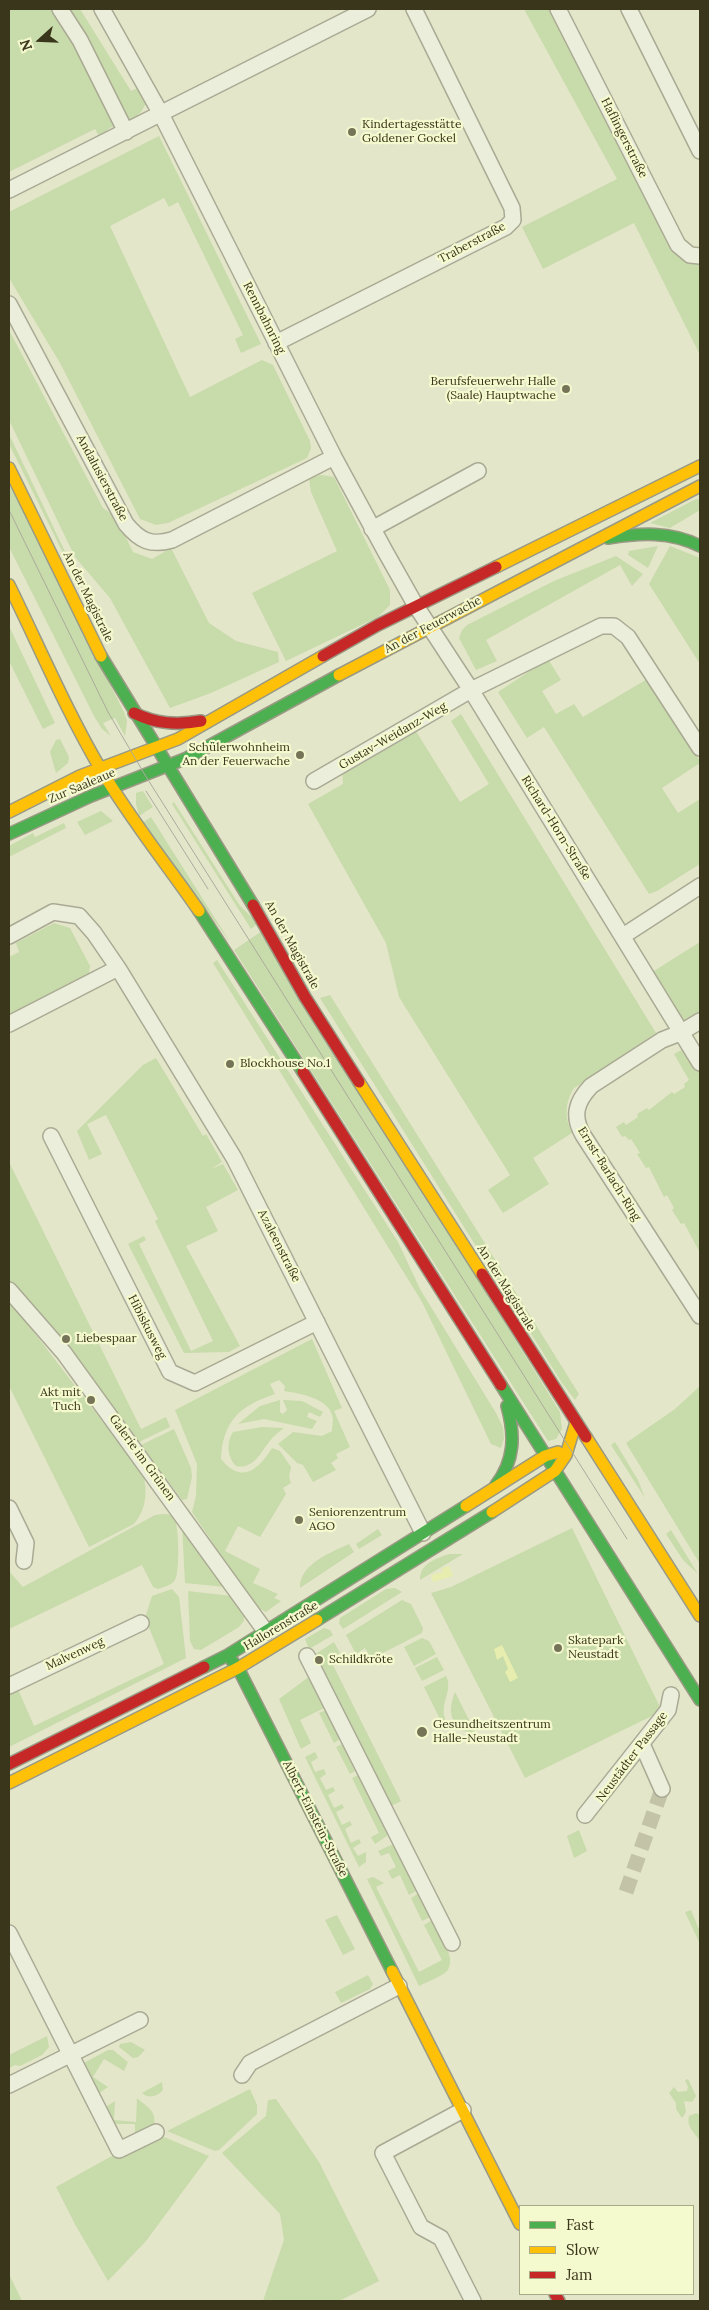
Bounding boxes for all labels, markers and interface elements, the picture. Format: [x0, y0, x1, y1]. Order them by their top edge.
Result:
north arrow [15, 15, 65, 65]
text: N [16, 37, 36, 53]
street label: Haflingerstraße [598, 95, 650, 181]
place label: Kindertagesstätte Goldener Gockel [362, 118, 462, 146]
marker: Kindertagesstätte Goldener Gockel [346, 126, 358, 138]
street label: Traberstraße [436, 219, 508, 267]
street label: Rennbahnring [240, 280, 288, 356]
place label: Berufsfeuerwehr Halle (Saale) Hauptwache [431, 375, 556, 403]
marker: Berufsfeuerwehr Halle (Saale) Hauptwache [560, 383, 572, 395]
street label: Andalusierstraße [73, 433, 131, 523]
street label: An der Magistrale [60, 549, 116, 645]
street label: An der Feuerwache [382, 593, 484, 657]
street label: Gustav-Weidanz-Weg [337, 699, 449, 773]
place label: Schülerwohnheim An der Feuerwache [182, 741, 290, 769]
marker: Schülerwohnheim An der Feuerwache [294, 749, 306, 761]
street label: Zur Saaleaue [46, 765, 118, 807]
street label: Richard-Horn-Straße [518, 773, 594, 883]
street label: An der Magistrale [262, 898, 322, 992]
place label: Blockhouse No.1 [240, 1057, 330, 1071]
marker: Blockhouse No.1 [224, 1058, 236, 1070]
street label: Ernst-Barlach-Ring [574, 1124, 644, 1224]
street label: Azaleenstraße [254, 1207, 304, 1285]
street label: An der Magistrale [474, 1242, 538, 1334]
street label: Hibiskusweg [125, 1292, 169, 1362]
place label: Liebespaar [76, 1332, 137, 1346]
marker: Liebespaar [60, 1333, 72, 1345]
place label: Akt mit Tuch [40, 1386, 81, 1414]
marker: Akt mit Tuch [85, 1394, 97, 1406]
street label: Galerie im Grünen [106, 1412, 178, 1504]
place label: Seniorenzentrum AGO [309, 1506, 406, 1534]
marker: Seniorenzentrum AGO [293, 1514, 305, 1526]
street label: Hallorenstraße [241, 1598, 321, 1654]
street label: Malvenweg [44, 1634, 106, 1674]
place label: Skatepark Neustadt [568, 1634, 623, 1662]
marker: Skatepark Neustadt [552, 1642, 564, 1654]
place label: Schildkröte [329, 1653, 393, 1667]
marker: Schildkröte [313, 1654, 325, 1666]
street label: Neustädter Passage [593, 1709, 671, 1805]
place label: Gesundheitszentrum Halle-Neustadt [433, 1718, 551, 1746]
marker: Gesundheitszentrum Halle-Neustadt [415, 1725, 429, 1739]
street label: Albert-Einstein-Straße [279, 1759, 351, 1879]
legend [519, 2205, 694, 2295]
text: Fast [566, 2215, 594, 2234]
text: Slow [566, 2240, 599, 2259]
text: Jam [566, 2265, 593, 2284]

